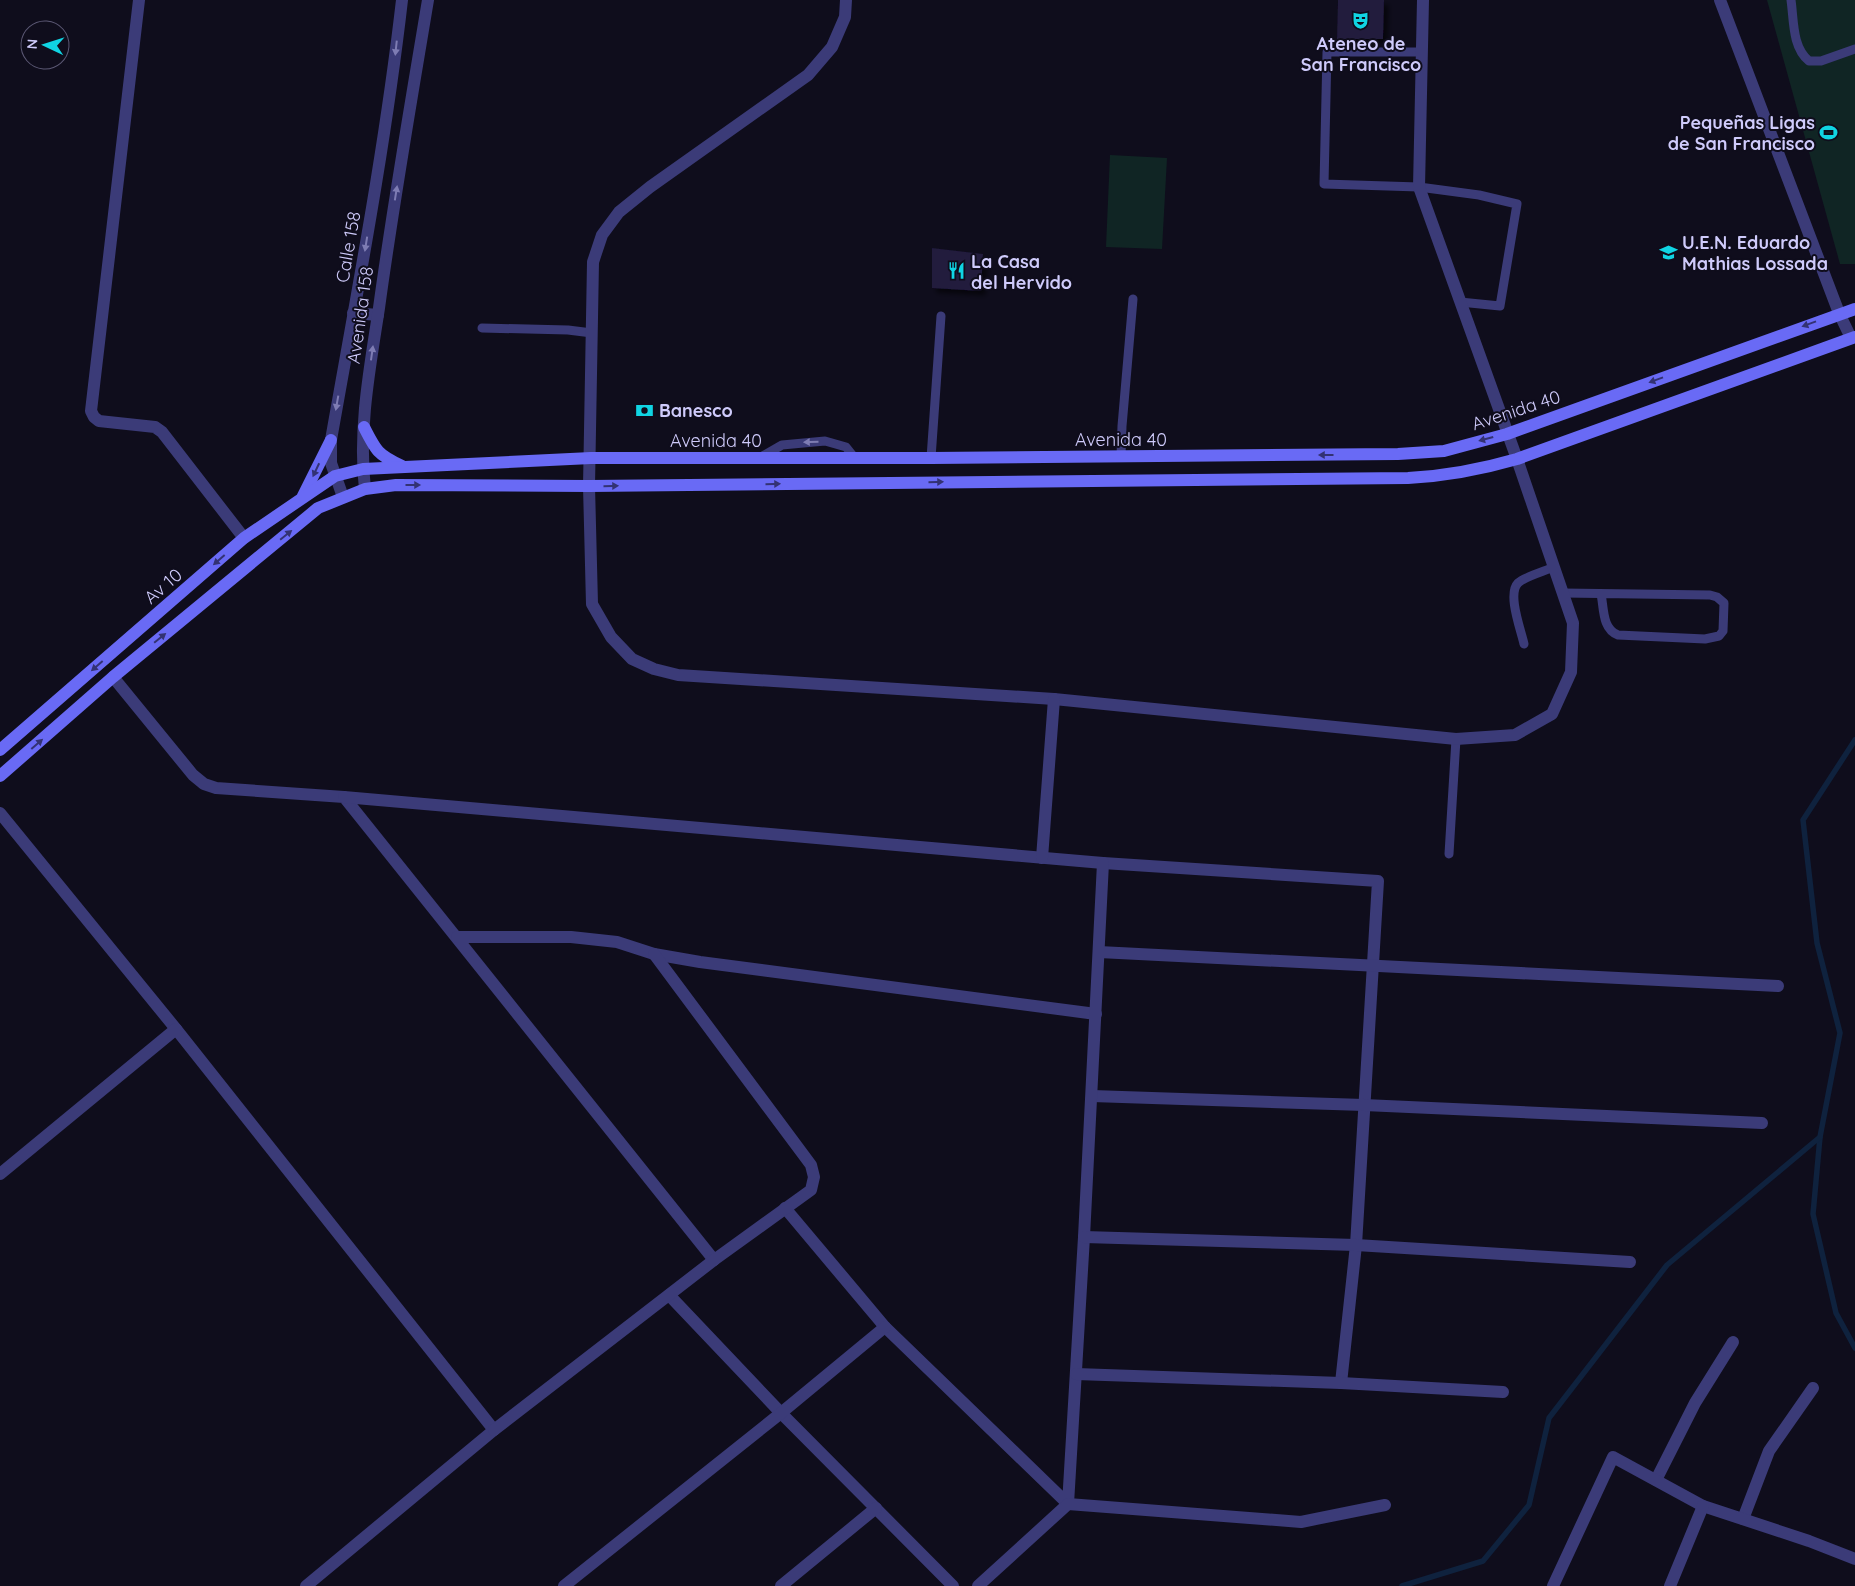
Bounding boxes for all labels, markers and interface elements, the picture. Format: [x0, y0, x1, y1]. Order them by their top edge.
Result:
theatre icon: Ateneo de San Francisco [1351, 10, 1371, 30]
north arrow [20, 20, 70, 70]
place label: Ateneo de San Francisco [1301, 32, 1421, 76]
text: N [23, 38, 41, 50]
one-way arrow [392, 41, 400, 57]
place label: Pequeñas Ligas de San Francisco [1668, 111, 1815, 155]
sports icon: Pequeñas Ligas de San Francisco [1819, 122, 1839, 142]
one-way arrow [393, 184, 401, 200]
street label: Calle 158 [330, 210, 366, 284]
place label: U.E.N. Eduardo Mathias Lossada [1682, 231, 1828, 275]
one-way arrow [362, 236, 370, 252]
school or university icon: U.E.N. Eduardo Mathias Lossada [1658, 242, 1678, 262]
place label: La Casa del Hervido [971, 250, 1072, 294]
restaurant icon: La Casa del Hervido [947, 261, 967, 281]
street label: Avenida 158 [342, 265, 378, 365]
one-way arrow [1801, 320, 1816, 328]
one-way arrow [368, 345, 376, 361]
one-way arrow [1648, 376, 1663, 384]
street label: Avenida 40 [1469, 385, 1563, 435]
one-way arrow [333, 396, 341, 412]
place label: Banesco [659, 399, 733, 422]
bank icon: Banesco [635, 400, 655, 420]
street label: Avenida 40 [1075, 428, 1167, 451]
street label: Avenida 40 [670, 429, 762, 452]
one-way arrow [1479, 436, 1494, 444]
one-way arrow [803, 438, 819, 446]
one-way arrow [1317, 451, 1333, 459]
one-way arrow [312, 463, 320, 477]
one-way arrow [928, 478, 944, 486]
one-way arrow [766, 480, 782, 488]
one-way arrow [406, 481, 422, 489]
one-way arrow [603, 482, 619, 490]
one-way arrow [279, 529, 292, 540]
one-way arrow [214, 554, 226, 566]
street label: Av 10 [139, 563, 187, 609]
one-way arrow [153, 633, 166, 644]
one-way arrow [90, 661, 103, 672]
one-way arrow [30, 738, 43, 749]

